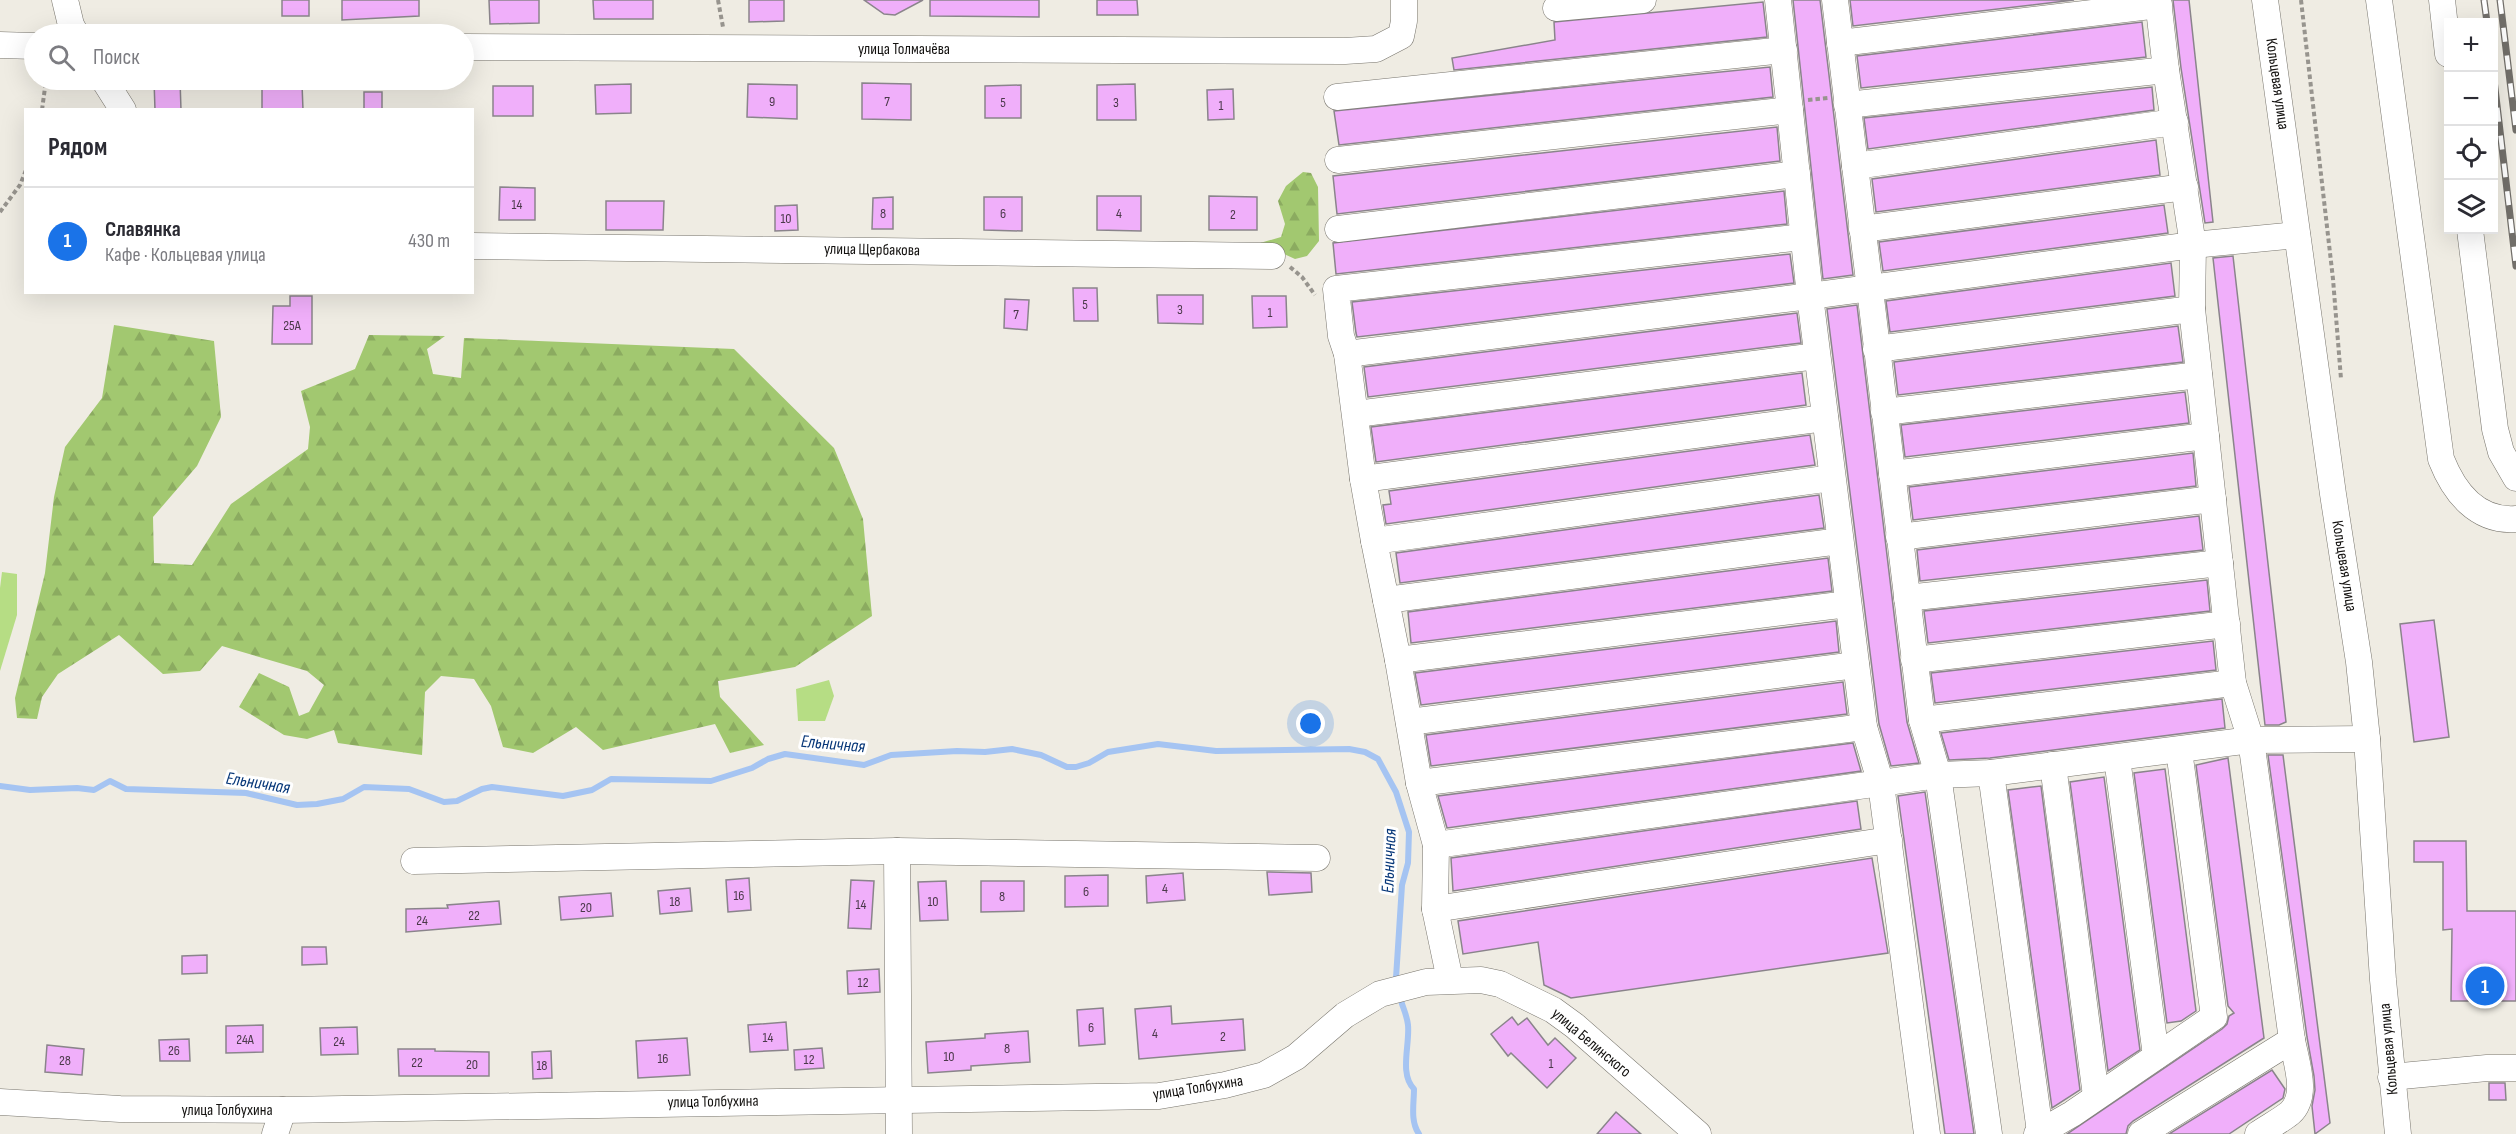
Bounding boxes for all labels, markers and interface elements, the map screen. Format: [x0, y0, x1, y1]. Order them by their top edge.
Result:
map controls [2444, 18, 2498, 234]
button: + [2444, 18, 2498, 72]
search box [24, 24, 474, 90]
street label: Кольцевая улица [2261, 37, 2293, 131]
street label: улица Толмачёва [858, 40, 950, 59]
icon: search [45, 41, 78, 74]
text: Поиск [93, 44, 139, 71]
button: − [2444, 72, 2498, 126]
house number: 9 [769, 93, 775, 110]
house number: 7 [884, 93, 890, 110]
house number: 5 [1000, 94, 1006, 111]
house number: 3 [1113, 94, 1119, 111]
house number: 1 [1219, 97, 1224, 114]
button: locate [2444, 126, 2498, 180]
text: Рядом [48, 132, 107, 163]
button: layers [2444, 180, 2498, 234]
house number: 14 [512, 196, 523, 213]
house number: 8 [880, 205, 886, 222]
house number: 6 [1000, 205, 1006, 222]
house number: 4 [1116, 205, 1122, 222]
house number: 2 [1230, 206, 1236, 223]
house number: 10 [780, 210, 792, 227]
text: Славянка [105, 216, 181, 243]
text: 1 [64, 229, 71, 253]
text: 430 m [408, 229, 450, 253]
street label: улица Щербакова [824, 240, 920, 260]
text: Кафе · Кольцевая улица [105, 243, 266, 267]
house number: 5 [1082, 296, 1088, 313]
house number: 3 [1177, 301, 1183, 318]
house number: 1 [1268, 304, 1273, 321]
house number: 7 [1013, 306, 1019, 323]
house number: 25А [283, 317, 302, 334]
street label: Кольцевая улица [2327, 519, 2361, 613]
your location [1296, 709, 1325, 738]
water label: Ельничная [800, 731, 866, 757]
water label: Ельничная [224, 768, 292, 798]
water label: Ельничная [1377, 828, 1401, 894]
house number: 4 [1162, 880, 1168, 897]
house number: 6 [1083, 883, 1089, 900]
house number: 16 [733, 887, 745, 904]
house number: 8 [999, 888, 1005, 905]
house number: 18 [669, 893, 681, 910]
house number: 10 [927, 893, 939, 910]
house number: 14 [856, 896, 867, 913]
house number: 20 [580, 899, 592, 916]
house number: 22 [468, 907, 480, 924]
house number: 24 [416, 912, 428, 929]
pin: 1 [2466, 964, 2504, 1008]
house number: 12 [858, 974, 869, 991]
street label: Кольцевая улица [2376, 1002, 2402, 1096]
street label: улица Белинского [1547, 1004, 1635, 1082]
house number: 6 [1088, 1019, 1094, 1036]
house number: 4 [1152, 1025, 1158, 1042]
house number: 2 [1220, 1028, 1226, 1045]
house number: 14 [763, 1029, 774, 1046]
house number: 24А [236, 1031, 255, 1048]
house number: 24 [333, 1033, 345, 1050]
house number: 8 [1004, 1040, 1010, 1057]
house number: 26 [168, 1042, 180, 1059]
house number: 10 [943, 1048, 955, 1065]
house number: 16 [657, 1050, 669, 1067]
house number: 12 [804, 1051, 815, 1068]
house number: 28 [59, 1052, 71, 1069]
house number: 22 [411, 1054, 423, 1071]
house number: 1 [1549, 1055, 1554, 1072]
house number: 20 [466, 1056, 478, 1073]
house number: 18 [536, 1057, 548, 1074]
street label: улица Толбухина [1152, 1071, 1244, 1105]
street label: улица Толбухина [667, 1092, 759, 1112]
street label: улица Толбухина [181, 1101, 273, 1120]

